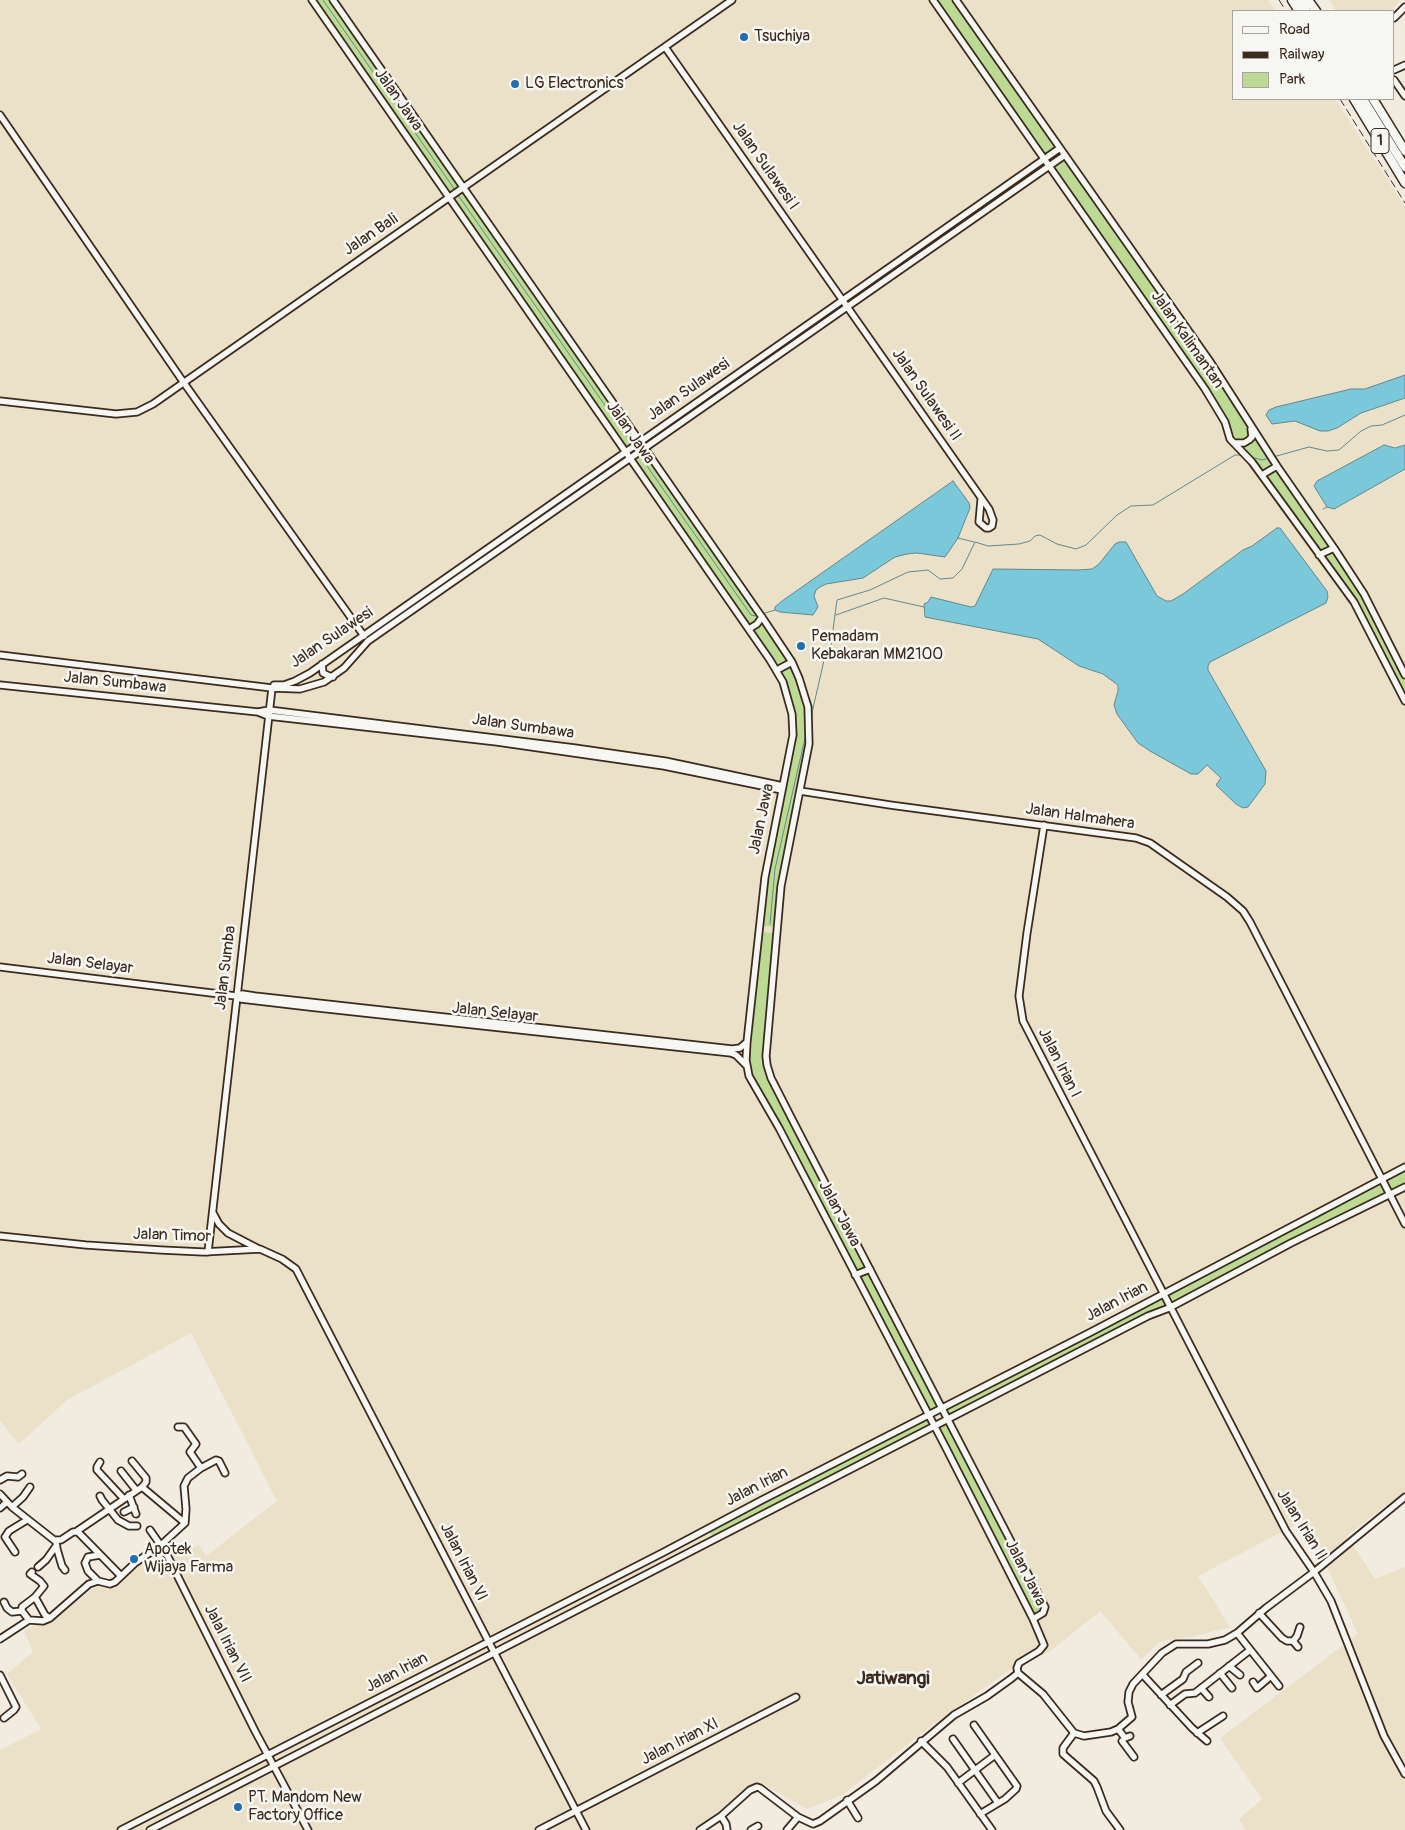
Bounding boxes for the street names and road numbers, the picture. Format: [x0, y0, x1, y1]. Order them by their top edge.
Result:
street label: Jalan Jawa [370, 65, 426, 135]
street label: Jalan Sulawesi I [727, 118, 803, 214]
road number: 1 [1371, 128, 1389, 154]
street label: Jalan Bali [340, 210, 402, 260]
street label: Jalan Kalimantan [1146, 288, 1228, 392]
street label: Jalan Sulawesi II [887, 345, 965, 445]
street label: Jalan Sulawesi [644, 355, 734, 425]
street label: Jalan Jawa [602, 398, 658, 468]
street label: Jalan Sulawesi [287, 603, 377, 673]
street label: Jalan Sumbawa [63, 668, 167, 698]
street label: Jalan Sumbawa [471, 710, 575, 744]
street label: Jalan Jawa [745, 782, 779, 856]
street label: Jalan Halmahera [1024, 800, 1136, 834]
street label: Jalan Sumba [211, 925, 241, 1011]
street label: Jalan Selayar [46, 949, 134, 979]
street label: Jalan Selayar [451, 999, 539, 1027]
street label: Jalan Irian I [1033, 1025, 1085, 1101]
street label: Jalan Jawa [814, 1178, 864, 1250]
street label: Jalan Timor [133, 1225, 211, 1247]
street label: Jalan Irian [1083, 1278, 1151, 1326]
street label: Jalan Irian [723, 1463, 791, 1511]
street label: Jalan Irian II [1272, 1486, 1330, 1564]
street label: Jalan Irian VI [435, 1520, 491, 1604]
street label: Jalan Jawa [1000, 1537, 1050, 1609]
street label: Jalal Irian VII [199, 1602, 255, 1686]
street label: Jalan Irian [363, 1649, 431, 1697]
street label: Jalan Irian XI [638, 1714, 722, 1770]

